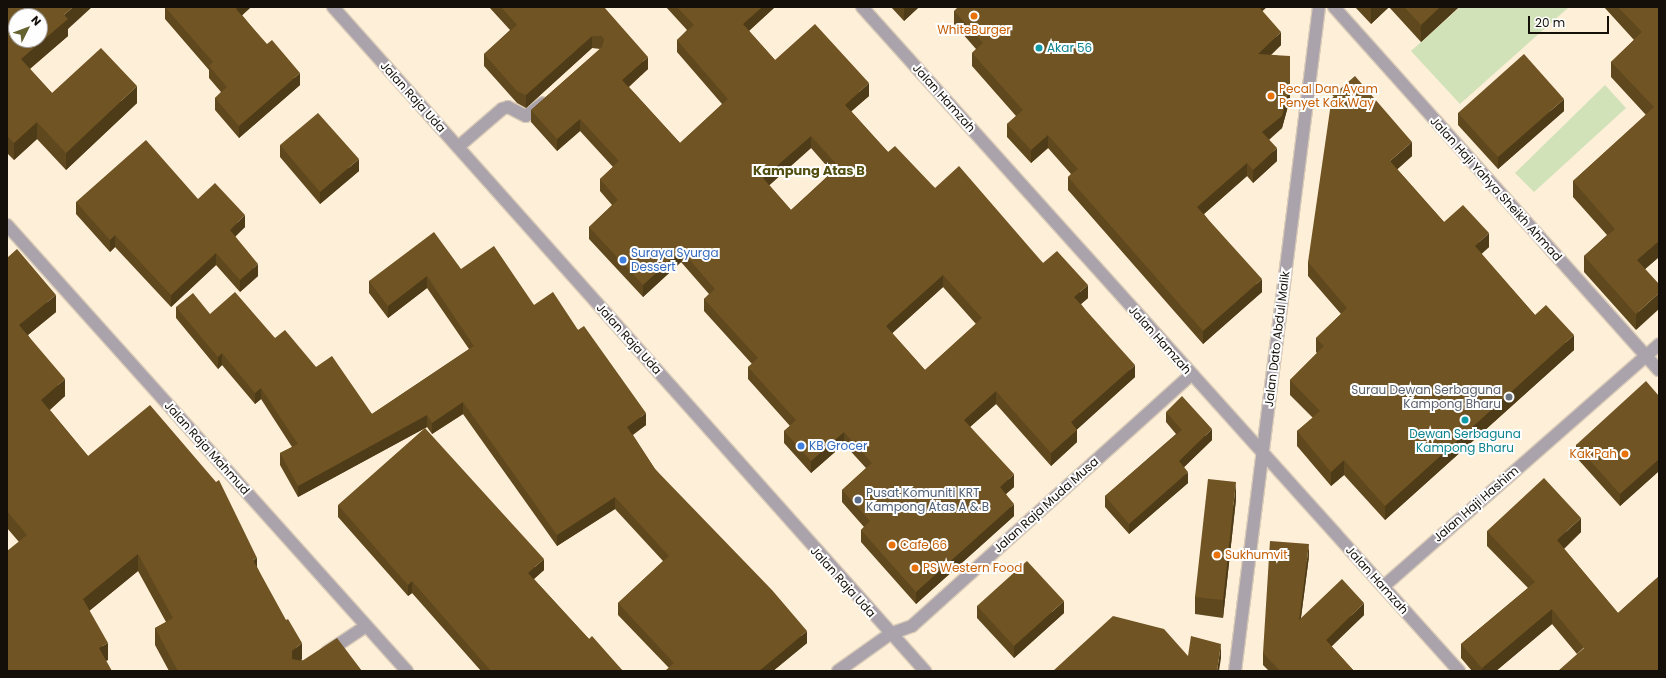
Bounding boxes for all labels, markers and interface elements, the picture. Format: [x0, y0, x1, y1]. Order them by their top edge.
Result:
north arrow [8, 8, 48, 48]
scale bar [1530, 8, 1611, 34]
marker: WhiteBurger [969, 11, 979, 21]
text: N [27, 12, 45, 29]
text: 20 m [1535, 14, 1565, 31]
place label: WhiteBurger [937, 23, 1011, 37]
place label: Akar 56 [1047, 41, 1092, 55]
marker: Akar 56 [1034, 43, 1044, 53]
street label: Jalan Raja Uda [377, 59, 449, 135]
street label: Jalan Hamzah [910, 61, 978, 135]
place label: Pecal Dan Ayam Penyet Kak Way [1279, 82, 1378, 110]
marker: Pecal Dan Ayam Penyet Kak Way [1266, 91, 1276, 101]
street label: Jalan Haji Yahya Sheikh Ahmad [1427, 114, 1565, 264]
district label: Kampung Atas B [753, 163, 865, 179]
place label: Suraya Syurga Dessert [631, 246, 719, 274]
marker: Suraya Syurga Dessert [618, 255, 628, 265]
street label: Jalan Dato Abdul Malik [1262, 270, 1292, 408]
street label: Jalan Raja Uda [593, 301, 665, 377]
street label: Jalan Hamzah [1126, 303, 1194, 377]
place label: Surau Dewan Serbaguna Kampong Bharu [1351, 383, 1501, 411]
marker: Surau Dewan Serbaguna Kampong Bharu [1504, 392, 1514, 402]
street label: Jalan Raja Mahmud [161, 398, 253, 498]
marker: Dewan Serbaguna Kampong Bharu [1460, 415, 1470, 425]
place label: Dewan Serbaguna Kampong Bharu [1409, 427, 1521, 455]
place label: KB Grocer [809, 439, 867, 453]
marker: KB Grocer [796, 441, 806, 451]
place label: Kak Pah [1570, 447, 1617, 461]
marker: Kak Pah [1620, 449, 1630, 459]
street label: Jalan Raja Muda Musa [991, 454, 1101, 556]
street label: Jalan Haji Hashim [1431, 463, 1521, 545]
place label: Pusat Komuniti KRT Kampong Atas A & B [866, 486, 989, 514]
marker: Pusat Komuniti KRT Kampong Atas A & B [853, 495, 863, 505]
place label: Cafe 66 [900, 538, 947, 552]
marker: Cafe 66 [887, 540, 897, 550]
street label: Jalan Hamzah [1343, 543, 1411, 617]
street label: Jalan Raja Uda [807, 544, 879, 620]
place label: Sukhumvit [1225, 548, 1288, 562]
marker: Sukhumvit [1212, 550, 1222, 560]
place label: PS Western Food [923, 561, 1022, 575]
marker: PS Western Food [910, 563, 920, 573]

